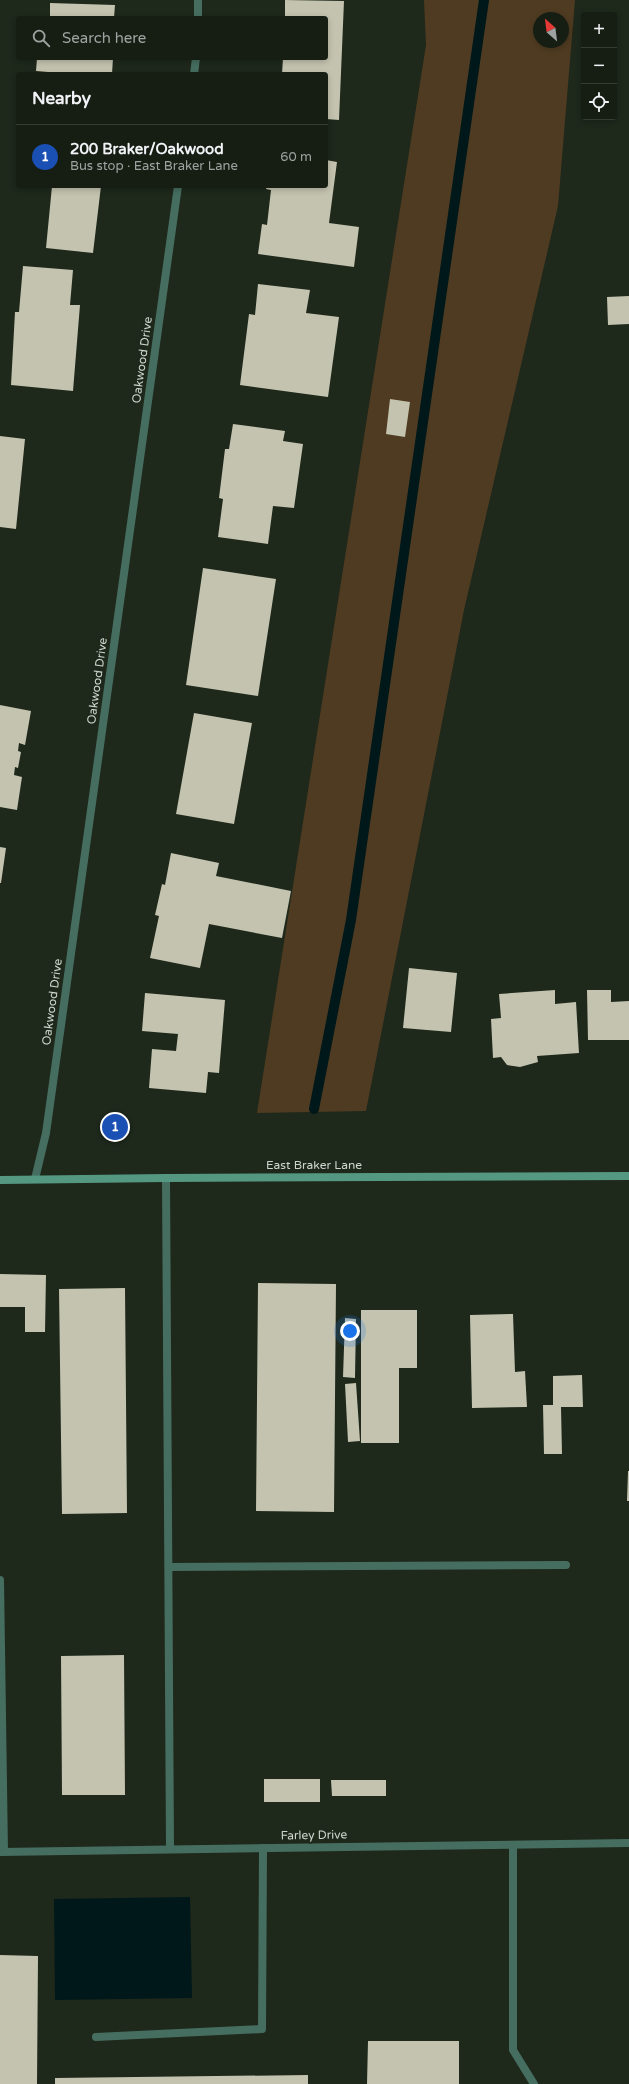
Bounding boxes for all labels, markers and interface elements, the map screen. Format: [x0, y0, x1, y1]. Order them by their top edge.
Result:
north arrow [533, 12, 569, 48]
map controls [581, 12, 617, 120]
button: + [581, 12, 617, 48]
search box [16, 16, 328, 60]
icon: search [30, 27, 52, 49]
text: Search here [62, 29, 146, 47]
button: − [581, 48, 617, 84]
button: locate [581, 84, 617, 120]
text: Nearby [32, 88, 91, 109]
text: 200 Braker/Oakwood [70, 140, 224, 158]
text: 1 [41, 149, 49, 165]
text: 60 m [280, 149, 312, 165]
text: Bus stop · East Braker Lane [70, 158, 238, 174]
street label: Oakwood Drive [129, 316, 155, 404]
street label: Oakwood Drive [84, 637, 110, 725]
street label: Oakwood Drive [39, 958, 65, 1046]
pin: 1 [102, 1112, 128, 1142]
street label: East Braker Lane [266, 1158, 362, 1172]
your location [340, 1321, 360, 1341]
street label: Farley Drive [281, 1827, 348, 1843]

